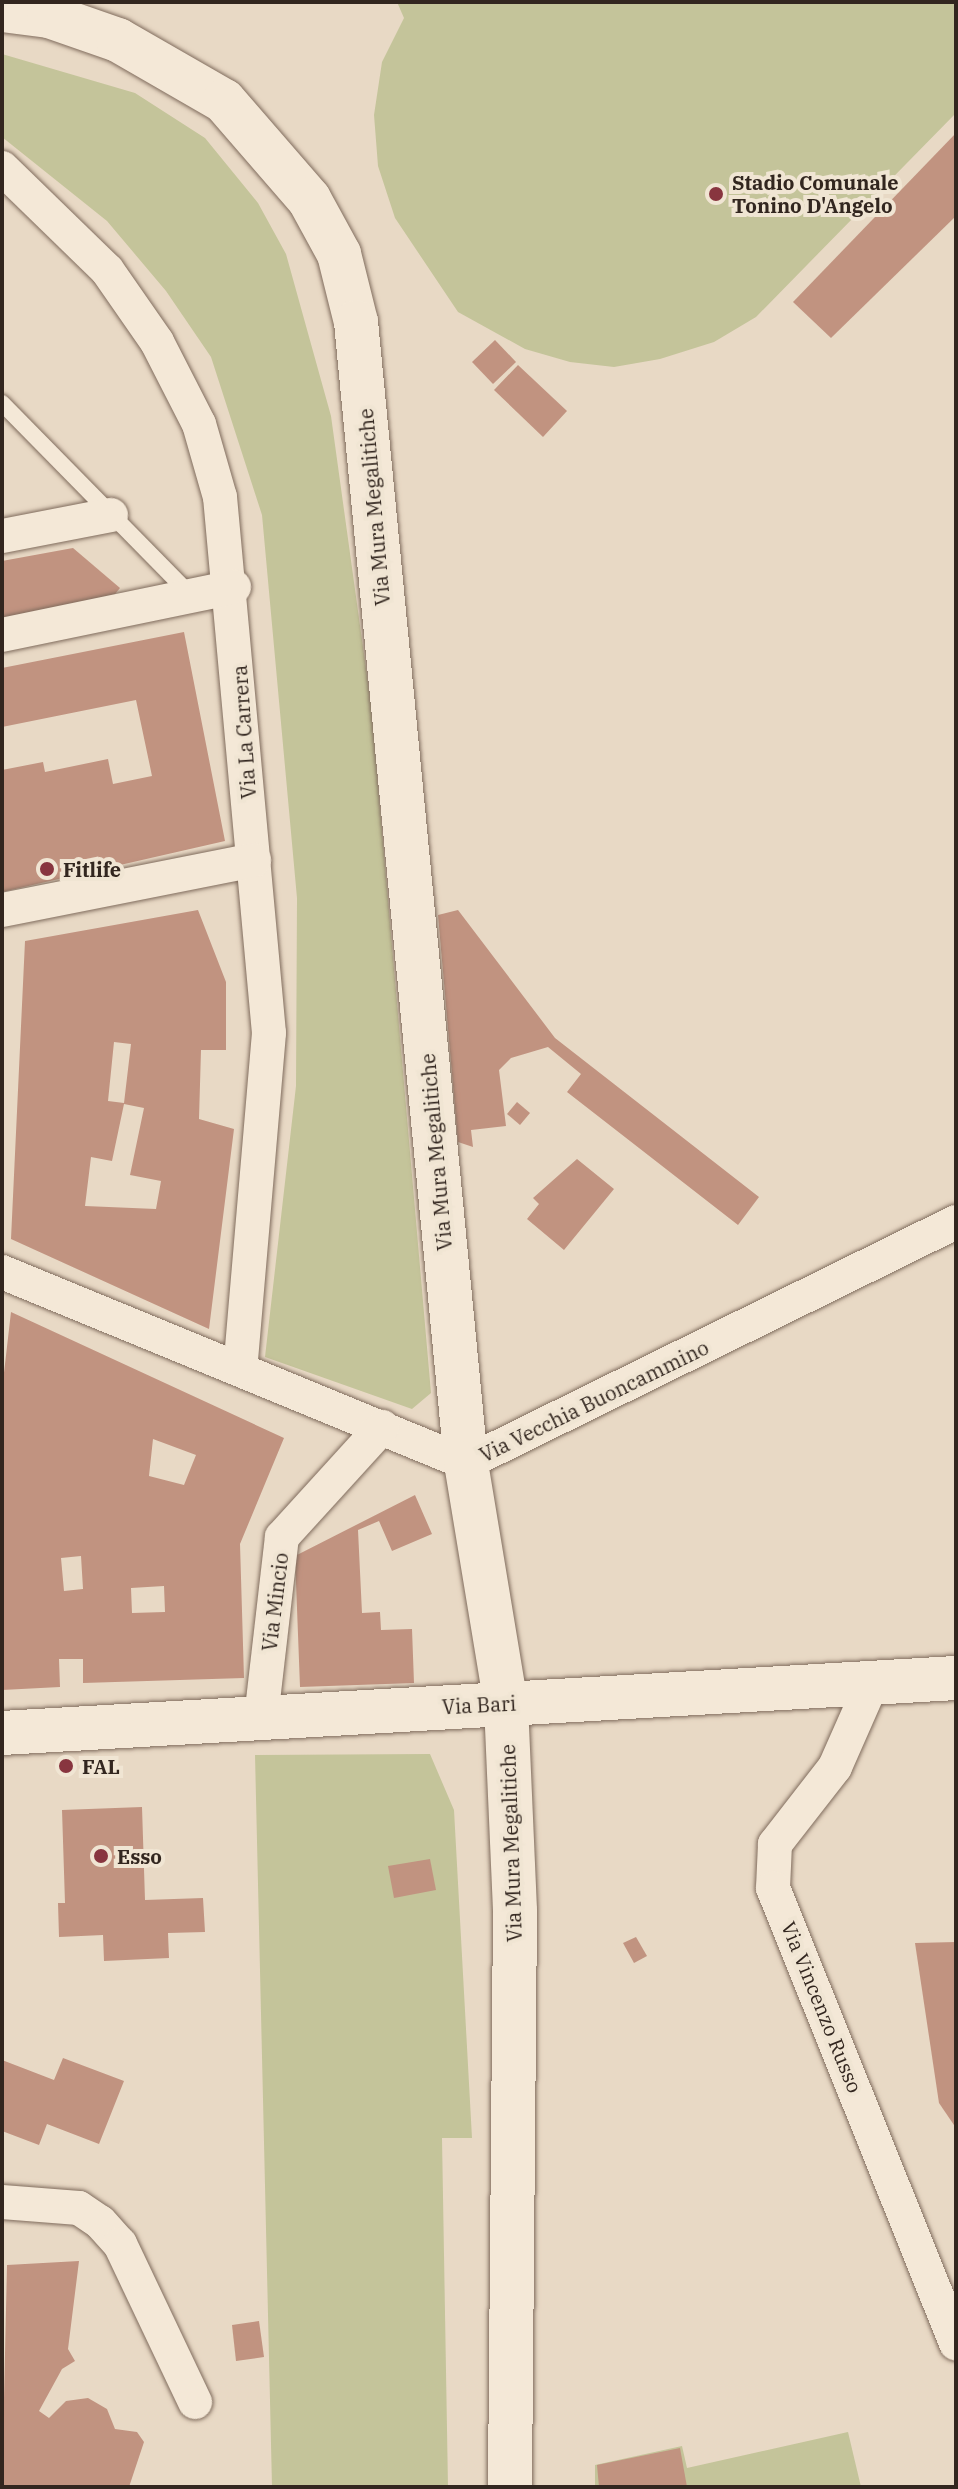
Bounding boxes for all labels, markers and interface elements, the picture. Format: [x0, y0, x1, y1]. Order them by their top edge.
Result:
place label: Stadio Comunale Tonino D'Angelo [732, 170, 899, 217]
marker: Stadio Comunale Tonino D'Angelo [707, 185, 725, 203]
street label: Via Mura Megalitiche [353, 407, 395, 607]
street label: Via La Carrera [227, 664, 261, 800]
place label: Fitlife [63, 857, 121, 881]
marker: Fitlife [38, 860, 56, 878]
street label: Via Mura Megalitiche [415, 1052, 457, 1252]
street label: Via Vecchia Buoncammino [476, 1335, 712, 1467]
street label: Via Mincio [257, 1551, 293, 1653]
street label: Via Bari [441, 1691, 517, 1719]
street label: Via Mura Megalitiche [496, 1744, 526, 1942]
place label: FAL [82, 1754, 120, 1778]
marker: FAL [57, 1757, 75, 1775]
place label: Esso [117, 1844, 162, 1868]
marker: Esso [92, 1847, 110, 1865]
street label: Via Vincenzo Russo [777, 1918, 867, 2096]

